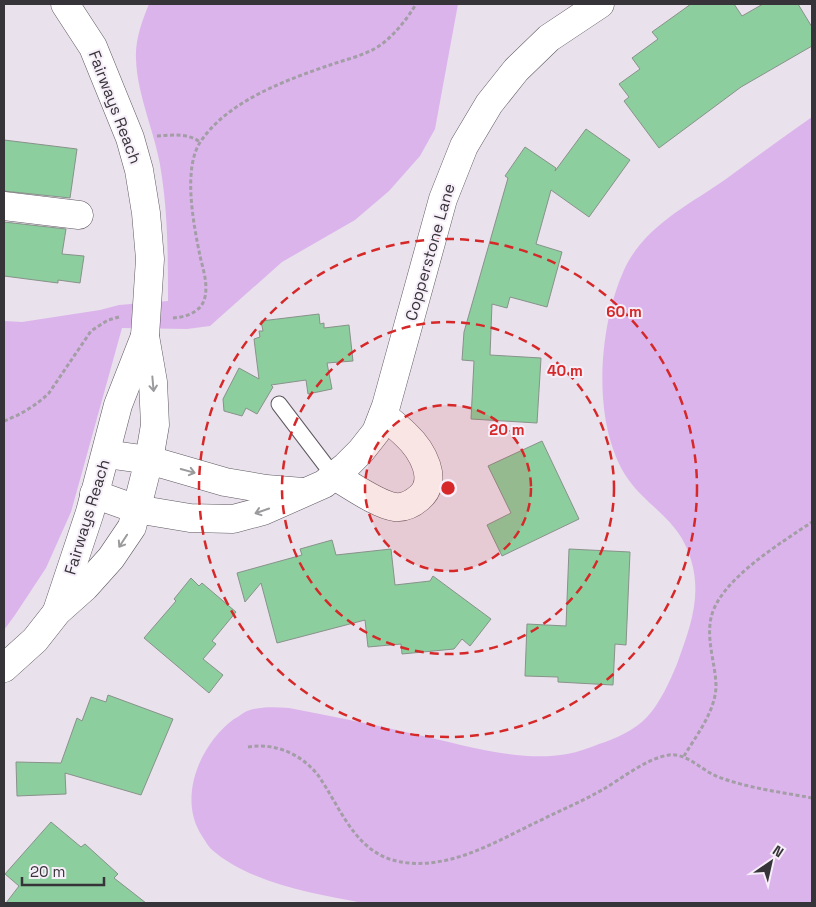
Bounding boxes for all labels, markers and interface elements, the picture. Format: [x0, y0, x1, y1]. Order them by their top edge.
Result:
street label: Fairways Reach [84, 47, 146, 167]
street label: Copperstone Lane [400, 181, 460, 323]
text: 60 m [606, 302, 642, 321]
text: 40 m [547, 361, 583, 380]
one-way arrow [148, 376, 158, 392]
text: 20 m [489, 420, 525, 439]
street label: Fairways Reach [59, 457, 115, 577]
one-way arrow [179, 467, 195, 477]
centre of rings [439, 479, 457, 497]
one-way arrow [254, 507, 270, 516]
one-way arrow [117, 534, 128, 548]
north arrow [746, 837, 796, 887]
text: N [769, 841, 787, 861]
scale bar [22, 854, 105, 886]
text: 20 m [30, 862, 65, 881]

